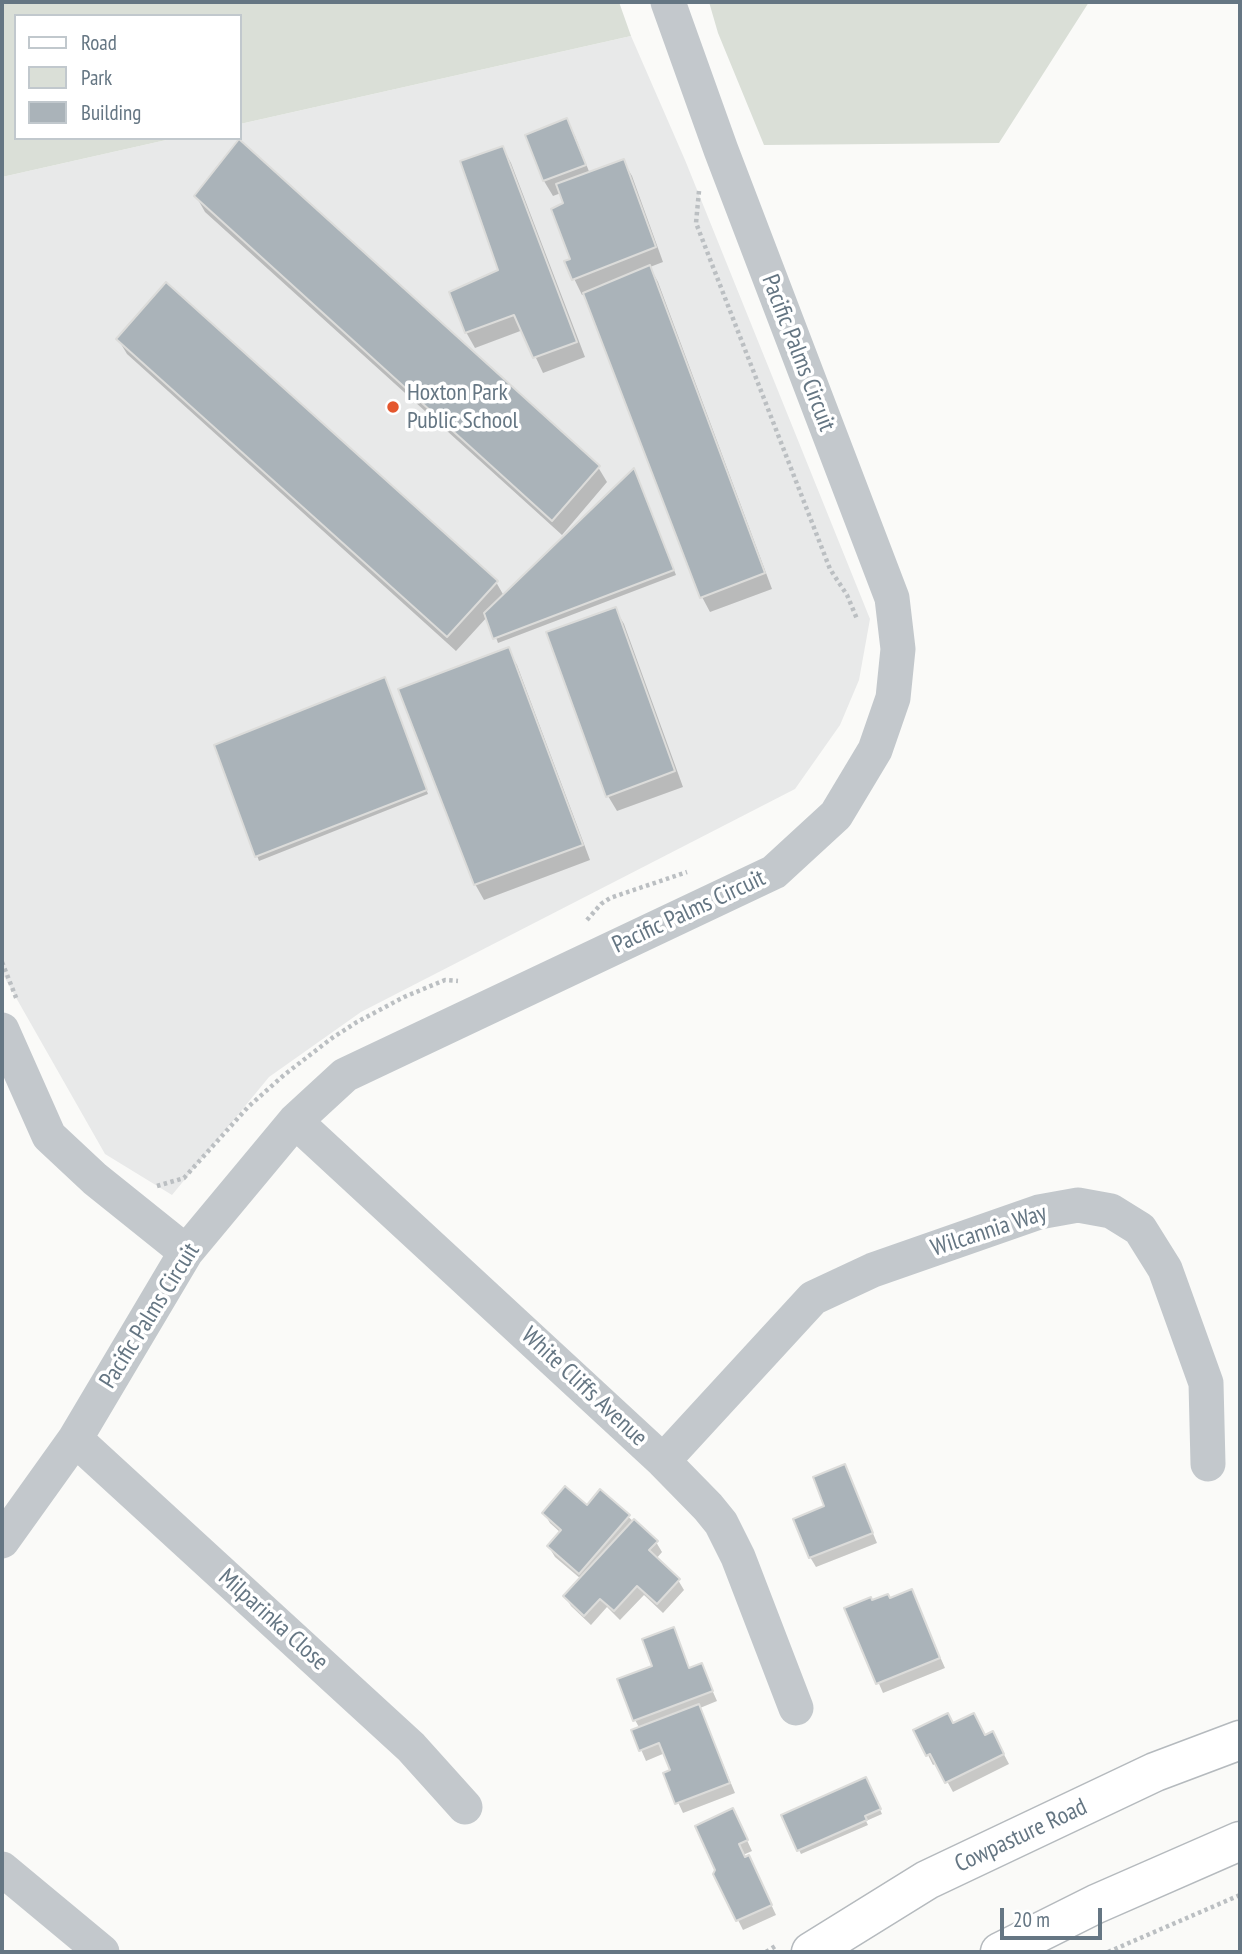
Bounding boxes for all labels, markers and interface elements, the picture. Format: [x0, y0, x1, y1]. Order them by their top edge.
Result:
legend [14, 14, 242, 140]
text: Road [81, 29, 117, 56]
text: Park [81, 64, 112, 91]
text: Building [81, 99, 141, 126]
street label: Pacific Palms Circuit [755, 271, 841, 435]
place label: Hoxton Park Public School [407, 379, 518, 435]
marker: Hoxton Park Public School [385, 399, 401, 415]
street label: Pacific Palms Circuit [608, 864, 770, 960]
street label: Wilcannia Way [927, 1199, 1051, 1263]
street label: Pacific Palms Circuit [94, 1238, 206, 1394]
street label: White Cliffs Avenue [515, 1321, 653, 1453]
street label: Milparinka Close [212, 1563, 334, 1677]
street label: Cowpasture Road [950, 1793, 1092, 1879]
scale bar [1004, 1895, 1106, 1939]
text: 20 m [1013, 1906, 1050, 1933]

